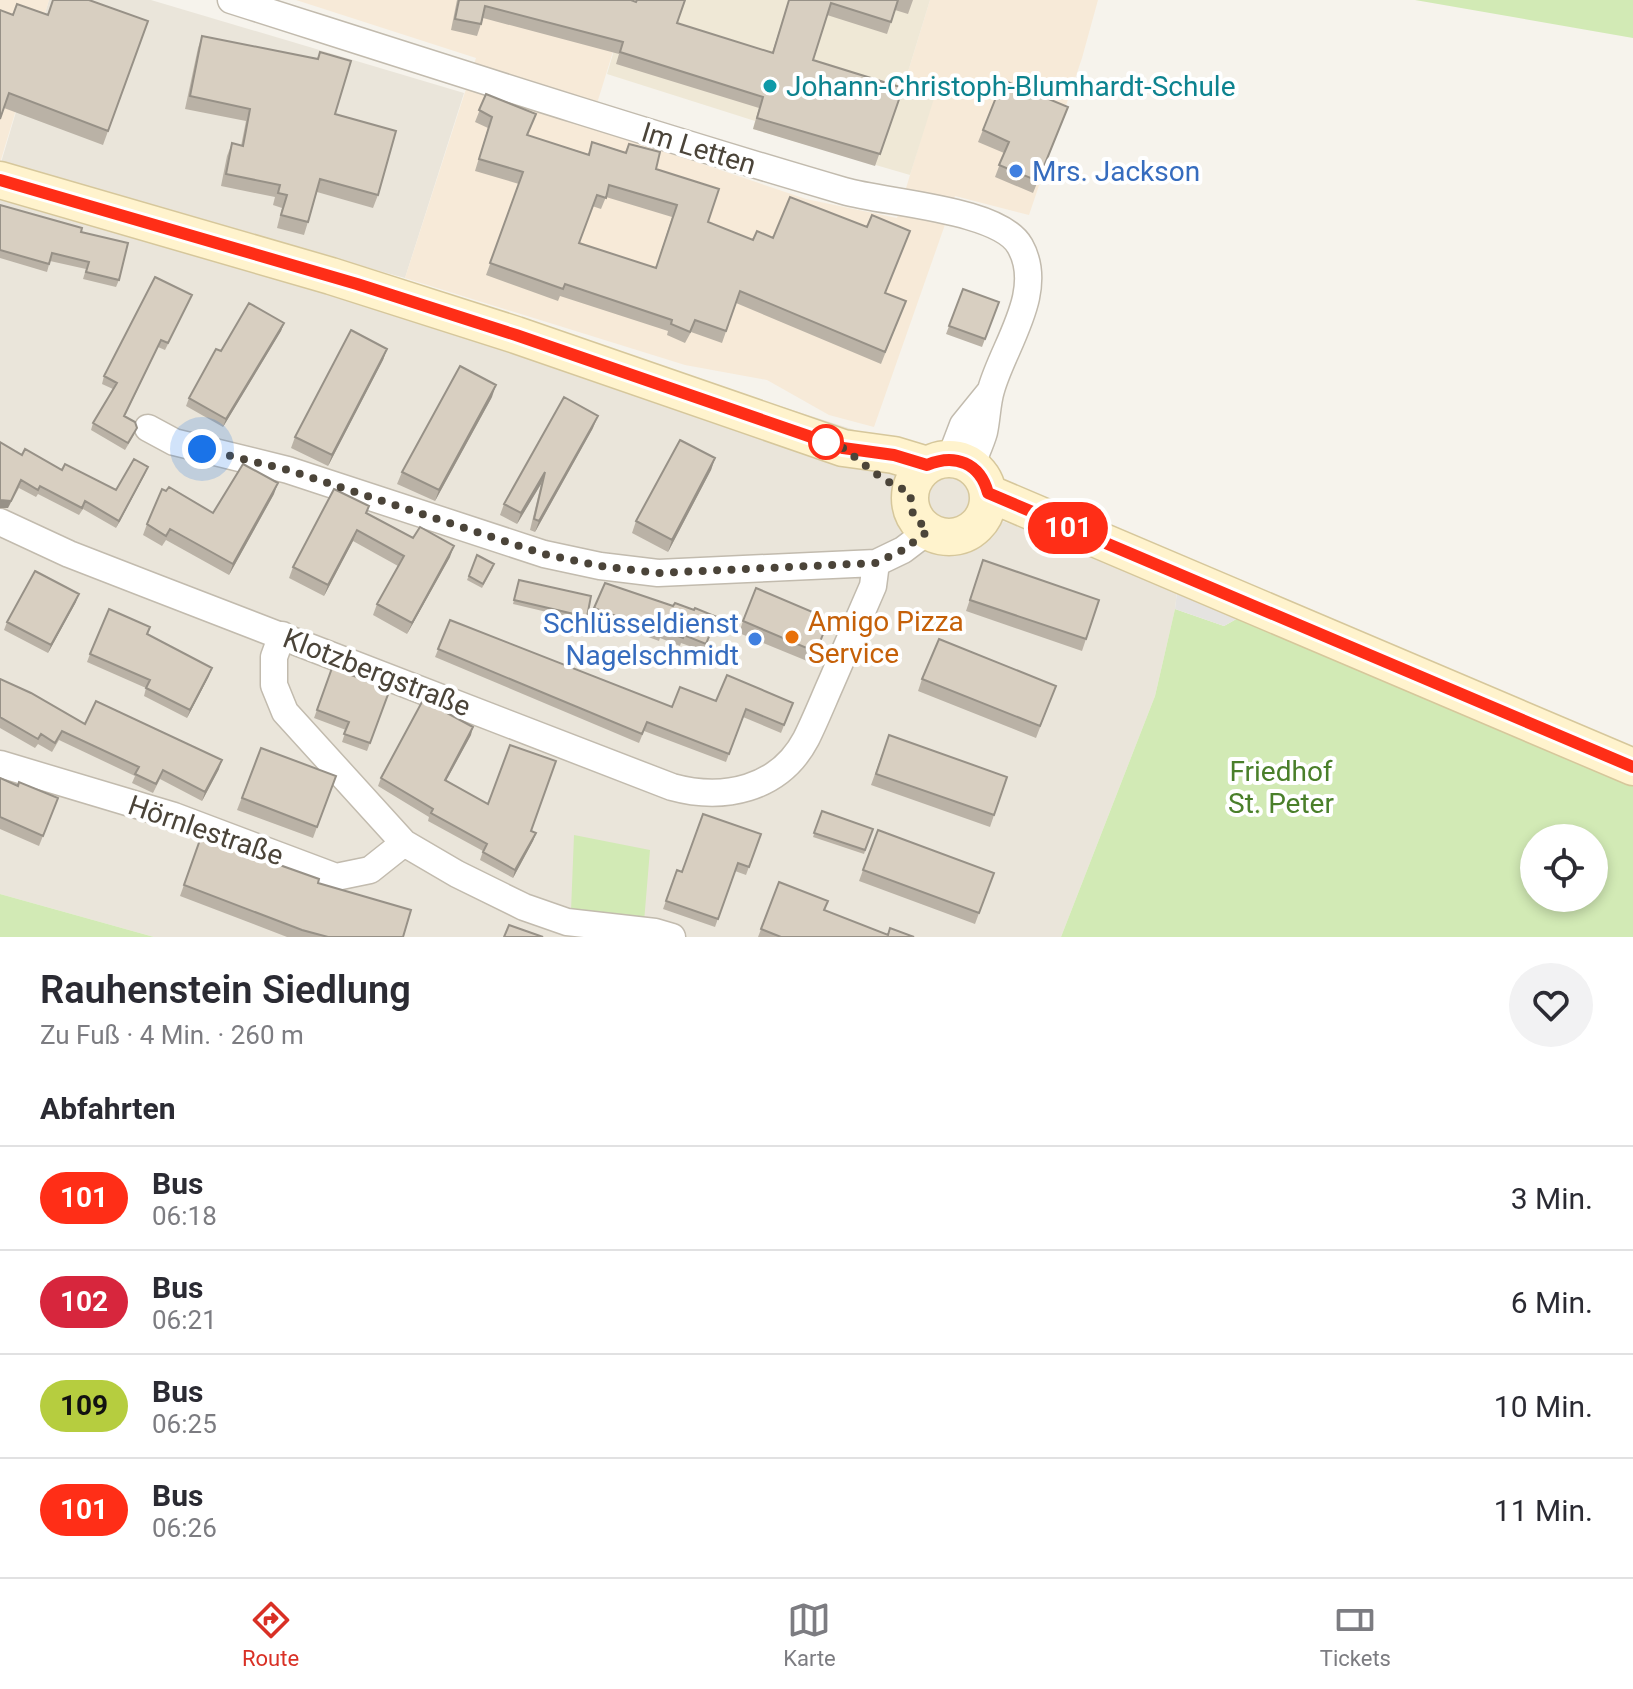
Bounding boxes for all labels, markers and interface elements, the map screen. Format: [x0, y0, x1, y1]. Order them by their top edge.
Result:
place label: Johann-Christoph-Blumhardt-Schule [786, 70, 1235, 103]
marker: Johann-Christoph-Blumhardt-Schule [761, 77, 779, 95]
street label: Im Letten [638, 115, 760, 181]
place label: Mrs. Jackson [1032, 155, 1200, 188]
marker: Mrs. Jackson [1007, 162, 1025, 180]
unlabelled marker [809, 425, 843, 459]
your location [182, 429, 222, 469]
line badge: 101 [1022, 502, 1114, 554]
text: 101 [1044, 511, 1092, 544]
place label: Amigo Pizza Service [808, 605, 964, 670]
place label: Schlüsseldienst Nagelschmidt [543, 607, 739, 672]
street label: Klotzbergstraße [278, 622, 475, 723]
marker: Amigo Pizza Service [783, 628, 801, 646]
marker: Schlüsseldienst Nagelschmidt [746, 630, 764, 648]
park label: Friedhof St. Peter [1228, 755, 1334, 820]
street label: Hörnlestraße [124, 789, 288, 872]
map controls [1520, 824, 1608, 912]
button: locate [1520, 824, 1608, 912]
button: heart [1509, 963, 1593, 1047]
text: Rauhenstein Siedlung [40, 968, 411, 1012]
text: Zu Fuß · 4 Min. · 260 m [40, 1020, 304, 1050]
text: Abfahrten [40, 1091, 176, 1126]
text: Bus [152, 1166, 203, 1201]
text: 101 [60, 1181, 108, 1214]
text: 3 Min. [1511, 1181, 1593, 1216]
text: 06:18 [152, 1201, 217, 1231]
text: Bus [152, 1270, 203, 1305]
text: 102 [60, 1285, 108, 1318]
text: 6 Min. [1511, 1285, 1593, 1320]
text: 06:21 [152, 1305, 217, 1335]
text: Bus [152, 1374, 203, 1409]
text: 109 [60, 1389, 108, 1422]
text: 10 Min. [1494, 1389, 1593, 1424]
text: 06:25 [152, 1409, 217, 1439]
text: Bus [152, 1478, 203, 1513]
text: 101 [60, 1493, 108, 1526]
text: 11 Min. [1494, 1493, 1593, 1528]
text: 06:26 [152, 1513, 217, 1543]
tab: Route [242, 1598, 299, 1671]
tab: Karte [783, 1598, 836, 1671]
tab: Tickets [1320, 1598, 1391, 1671]

